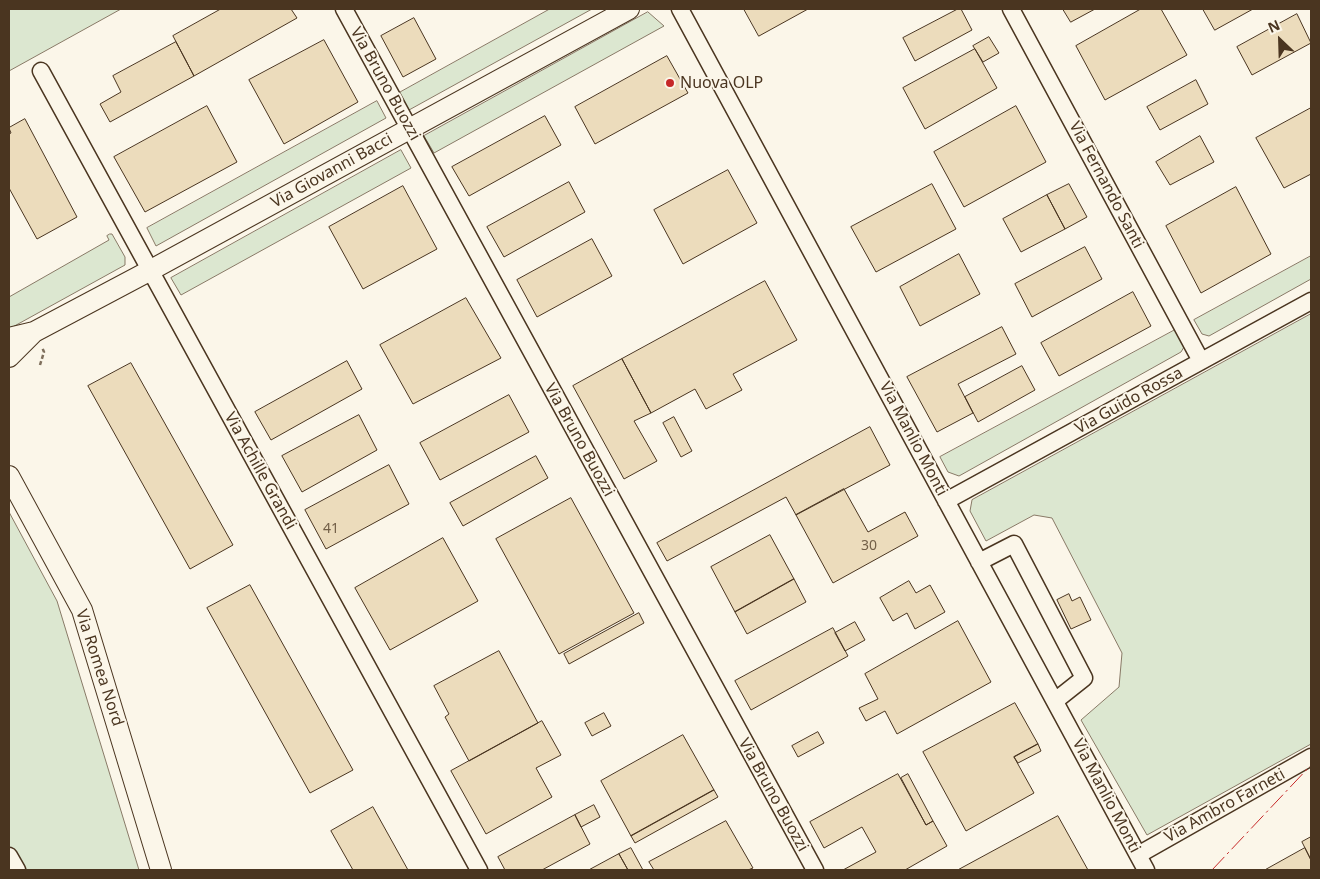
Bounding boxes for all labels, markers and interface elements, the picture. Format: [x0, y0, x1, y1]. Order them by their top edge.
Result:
north arrow [1255, 15, 1305, 65]
text: N [1265, 15, 1283, 37]
street label: Via Bruno Buozzi [346, 24, 424, 144]
place label: Nuova OLP [680, 73, 763, 93]
marker: Nuova OLP [664, 77, 676, 89]
street label: Via Fernando Santi [1064, 118, 1148, 252]
street label: Via Giovanni Bacci [268, 130, 396, 212]
street label: Via Guido Rossa [1072, 363, 1186, 439]
street label: Via Manlio Monti [875, 379, 951, 499]
street label: Via Bruno Buozzi [540, 380, 618, 500]
street label: Via Achille Grandi [220, 409, 300, 533]
house number: 41 [323, 521, 339, 537]
house number: 30 [861, 538, 877, 554]
street label: Via Romea Nord [71, 607, 127, 729]
street label: Via Bruno Buozzi [734, 735, 812, 855]
street label: Via Manlio Monti [1068, 736, 1144, 856]
street label: Via Ambro Farneti [1161, 765, 1289, 847]

